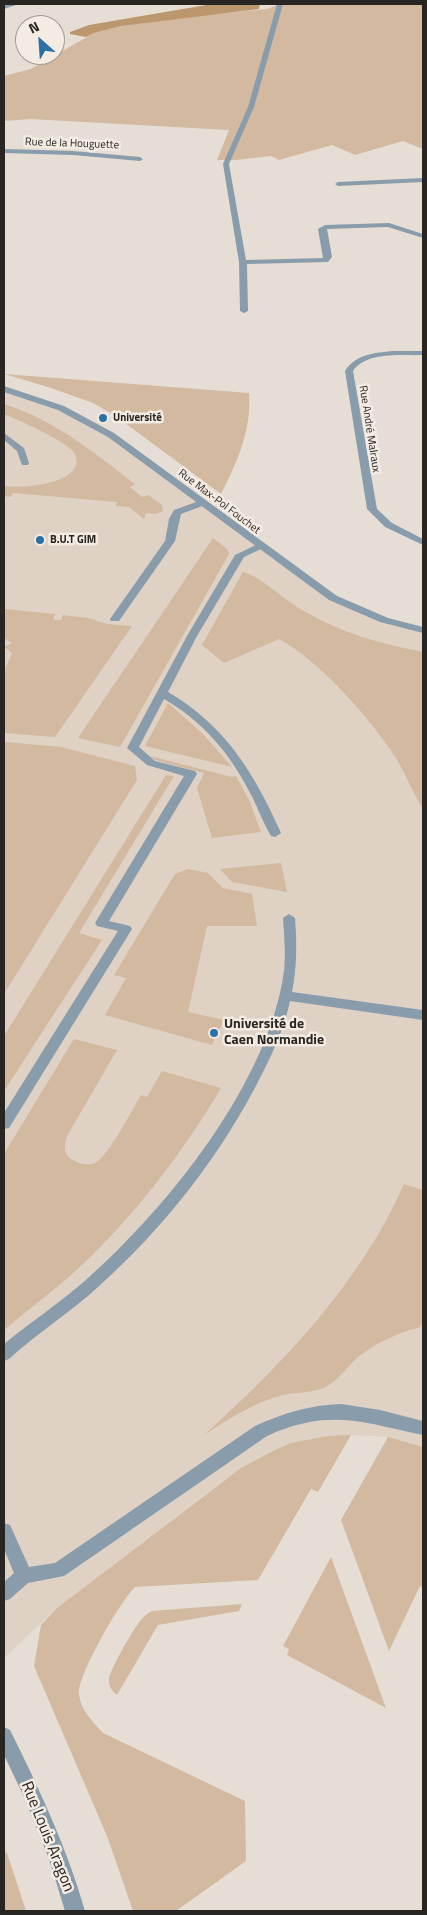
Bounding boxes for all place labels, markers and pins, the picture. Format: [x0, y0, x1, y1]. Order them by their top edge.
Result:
place label: Université [113, 411, 162, 425]
marker: Université [97, 412, 109, 424]
place label: B.U.T GIM [50, 533, 96, 547]
marker: B.U.T GIM [34, 534, 46, 546]
place label: Université de Caen Normandie [224, 1017, 324, 1050]
marker: Université de Caen Normandie [208, 1027, 220, 1039]

